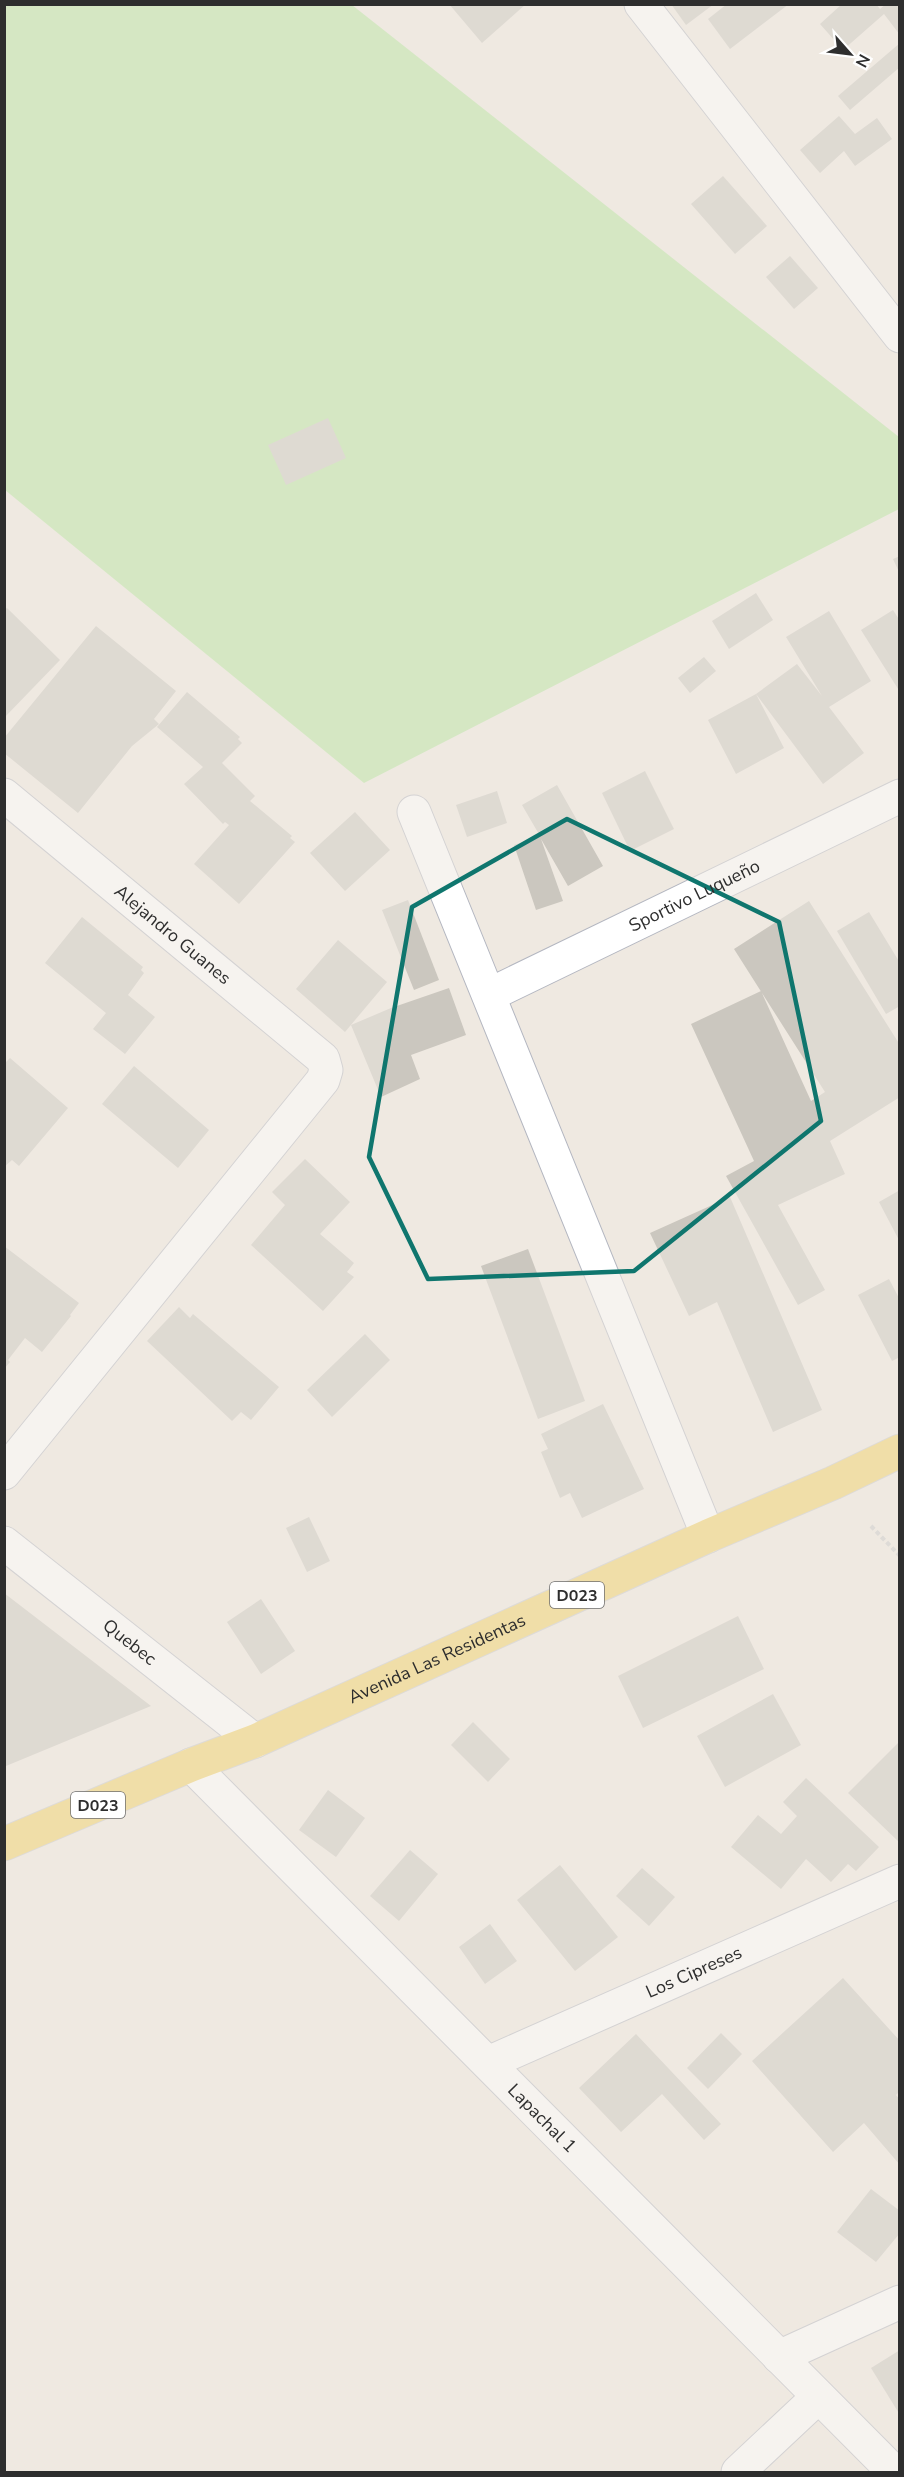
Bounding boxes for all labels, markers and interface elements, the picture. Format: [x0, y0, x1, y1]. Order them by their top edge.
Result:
north arrow [820, 24, 880, 84]
text: N [850, 50, 875, 71]
street label: Sportivo Luqueño [625, 854, 764, 938]
street label: Alejandro Guanes [109, 879, 236, 990]
road number: D023 [550, 1582, 604, 1608]
street label: Avenida Las Residentas [344, 1608, 529, 1709]
street label: Quebec [98, 1613, 161, 1671]
road number: D023 [71, 1792, 125, 1818]
street label: Los Cipreses [642, 1940, 746, 2004]
street label: Lapachal 1 [503, 2078, 582, 2158]

